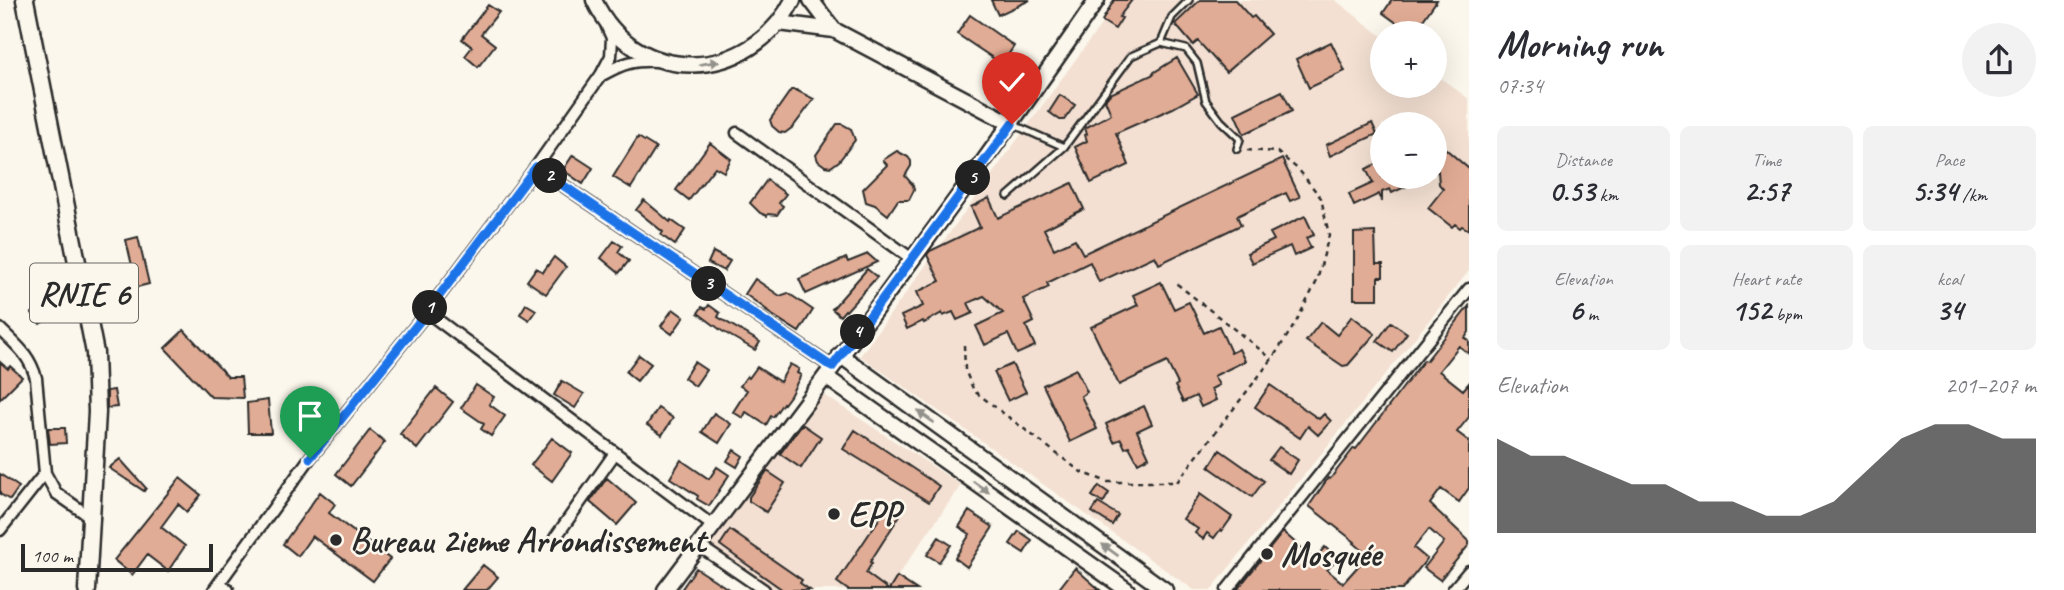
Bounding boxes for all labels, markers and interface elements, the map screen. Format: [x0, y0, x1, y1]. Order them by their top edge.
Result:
map controls [1370, 21, 1447, 189]
button: + [1370, 21, 1447, 98]
text: Morning run [1497, 21, 1663, 68]
button: share [1962, 23, 2036, 97]
pin [982, 52, 1042, 124]
one-way arrow [699, 57, 721, 68]
icon: check [993, 63, 1031, 101]
text: 07:34 [1497, 71, 1543, 100]
button: − [1370, 112, 1447, 189]
text: Distance [1555, 148, 1612, 172]
text: Time [1752, 148, 1781, 172]
text: Pace [1935, 148, 1964, 172]
pin: 2 [532, 158, 568, 194]
pin: 5 [956, 160, 990, 196]
text: 2 [545, 163, 554, 187]
text: 5 [968, 165, 977, 189]
text: 0.53 [1549, 172, 1595, 210]
text: 2:57 [1744, 172, 1789, 210]
text: 5:34 [1912, 172, 1958, 210]
text: km [1595, 183, 1618, 207]
text: /km [1958, 183, 1987, 207]
road number: RNIE 6 [30, 264, 138, 322]
pin: 3 [692, 266, 726, 302]
text: Elevation [1554, 267, 1613, 291]
text: Heart rate [1732, 267, 1801, 291]
text: kcal [1937, 267, 1962, 291]
text: 3 [704, 271, 713, 295]
pin: 1 [412, 290, 448, 326]
text: 6 [1569, 291, 1583, 329]
text: 152 [1731, 291, 1771, 329]
text: 34 [1936, 291, 1963, 329]
text: 1 [425, 295, 434, 319]
text: m [1583, 302, 1598, 326]
text: bpm [1771, 302, 1802, 326]
pin: 4 [840, 314, 876, 350]
text: 4 [853, 319, 862, 343]
text: Elevation [1497, 371, 1568, 400]
text: 201–207 m [1945, 371, 2036, 400]
pin [280, 386, 340, 458]
icon: arrive [291, 397, 329, 435]
one-way arrow [917, 410, 935, 424]
one-way arrow [972, 480, 990, 494]
place label: EPP [848, 492, 905, 537]
marker: EPP [826, 506, 842, 522]
place label: Bureau 2ieme Arrondissement [350, 518, 709, 563]
marker: Bureau 2ieme Arrondissement [328, 532, 344, 548]
place label: Mosquée [1281, 532, 1384, 577]
scale bar [21, 541, 214, 573]
one-way arrow [1101, 543, 1119, 557]
text: 100 m [32, 544, 73, 568]
marker: Mosquée [1259, 546, 1275, 562]

